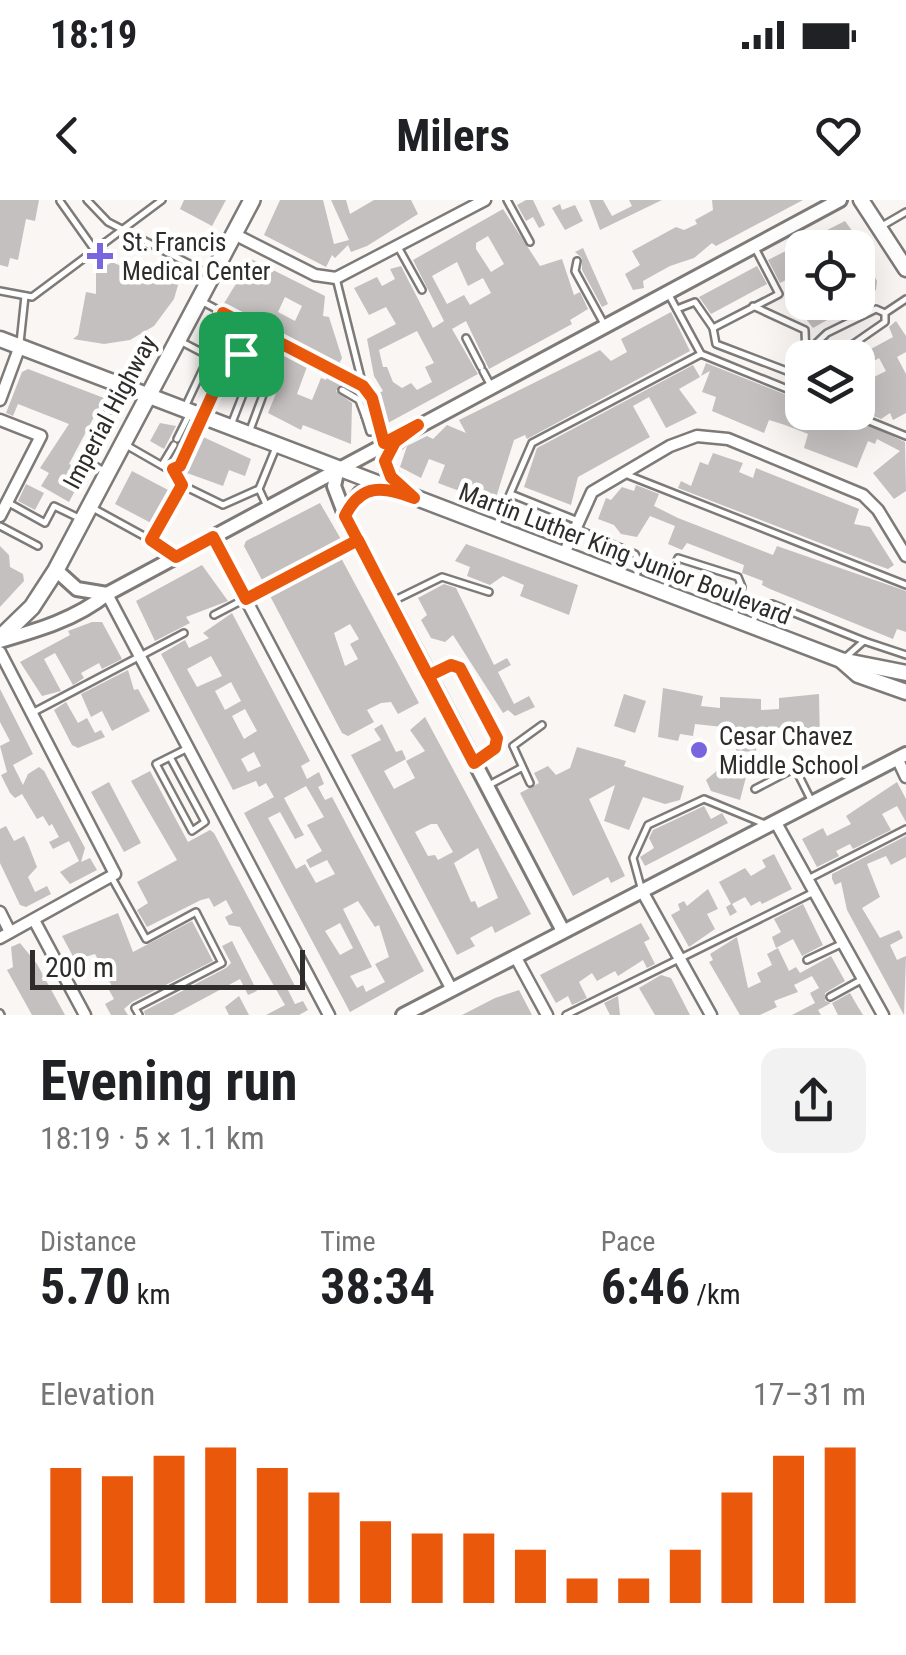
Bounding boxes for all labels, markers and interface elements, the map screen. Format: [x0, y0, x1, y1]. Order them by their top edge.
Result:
text: 18:19 [50, 13, 137, 57]
icon: back [40, 108, 95, 163]
icon: heart [811, 108, 866, 163]
text: Milers [396, 109, 510, 162]
place label: St. Francis Medical Center [122, 228, 271, 286]
map controls [785, 230, 875, 430]
button: locate [785, 230, 875, 320]
marker: St. Francis Medical Center [87, 243, 113, 269]
pin [199, 312, 284, 397]
icon: arrive [214, 327, 269, 382]
street label: Imperial Highway [57, 330, 163, 494]
button: layers [785, 340, 875, 430]
street label: Martin Luther King Junior Boulevard [455, 477, 795, 631]
place label: Cesar Chavez Middle School [719, 722, 859, 780]
marker: Cesar Chavez Middle School [688, 739, 710, 761]
scale bar [30, 945, 305, 990]
text: 200 m [45, 951, 114, 984]
button: share [761, 1048, 866, 1153]
text: Evening run [40, 1049, 298, 1113]
text: 18:19 · 5 × 1.1 km [40, 1119, 265, 1157]
text: Distance [40, 1225, 137, 1258]
text: Time [320, 1225, 376, 1258]
text: Pace [601, 1225, 656, 1258]
text: 5.70 [40, 1258, 130, 1316]
text: 38:34 [320, 1258, 435, 1316]
text: 6:46 [601, 1258, 690, 1316]
text: km [130, 1278, 170, 1311]
text: /km [690, 1278, 741, 1311]
text: Elevation [40, 1375, 155, 1413]
text: 17–31 m [753, 1375, 866, 1413]

